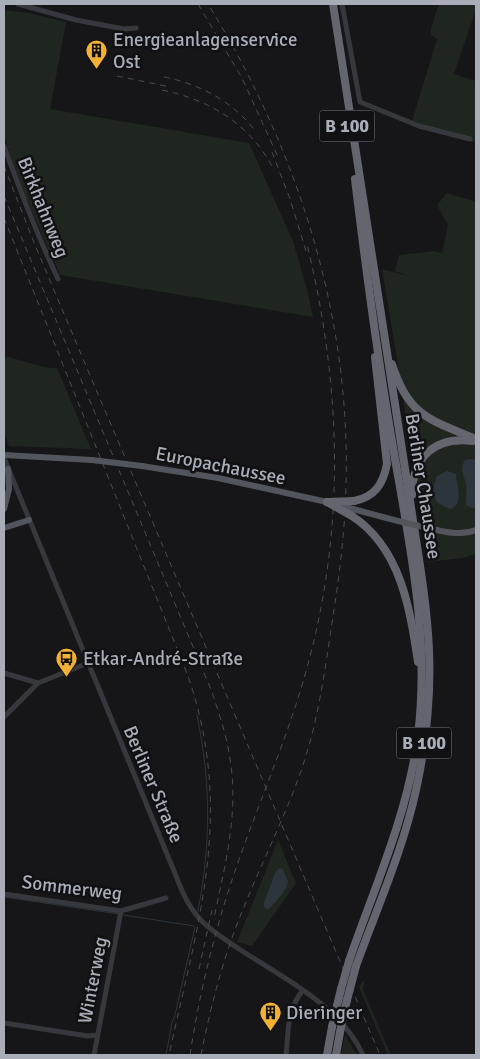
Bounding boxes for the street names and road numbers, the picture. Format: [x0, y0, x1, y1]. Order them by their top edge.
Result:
road number: B 100 [320, 110, 374, 142]
street label: Birkhahnweg [12, 153, 74, 261]
street label: Berliner Chaussee [400, 412, 446, 561]
street label: Europachaussee [154, 442, 288, 490]
street label: Berliner Straße [118, 722, 189, 847]
road number: B 100 [396, 728, 452, 758]
street label: Sommerweg [20, 870, 123, 906]
street label: Winterweg [73, 935, 113, 1026]

